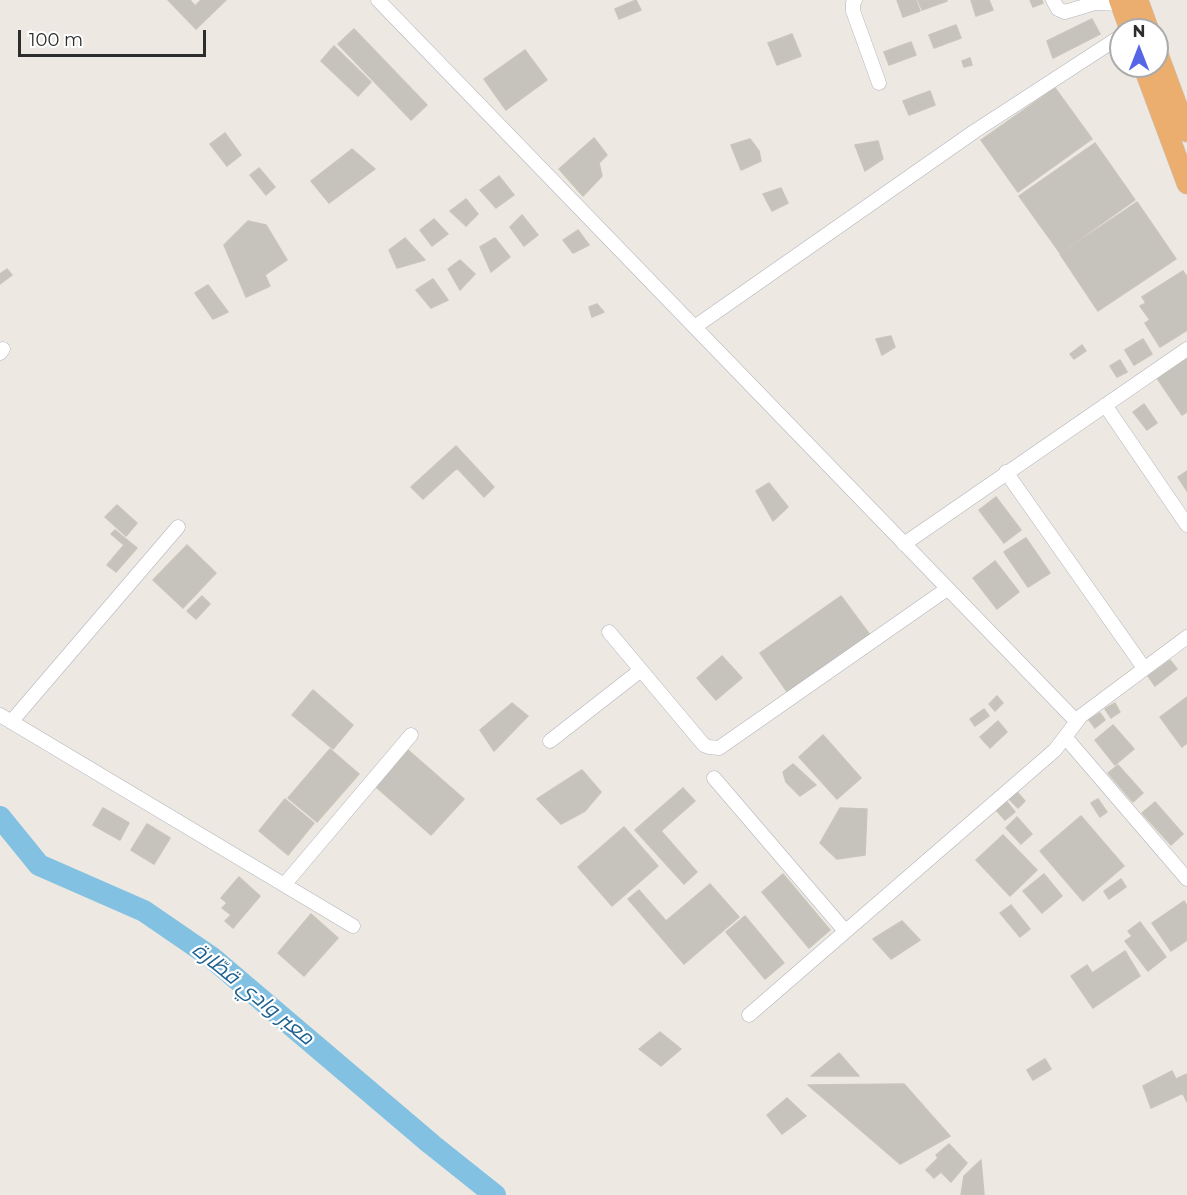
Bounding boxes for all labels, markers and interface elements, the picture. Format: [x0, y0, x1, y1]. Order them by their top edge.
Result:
scale bar [21, 18, 208, 56]
north arrow [1109, 18, 1169, 78]
text: N [1133, 22, 1145, 41]
text: 100 m [29, 29, 83, 51]
water label: معبر وادي قطّارة [187, 937, 319, 1051]

